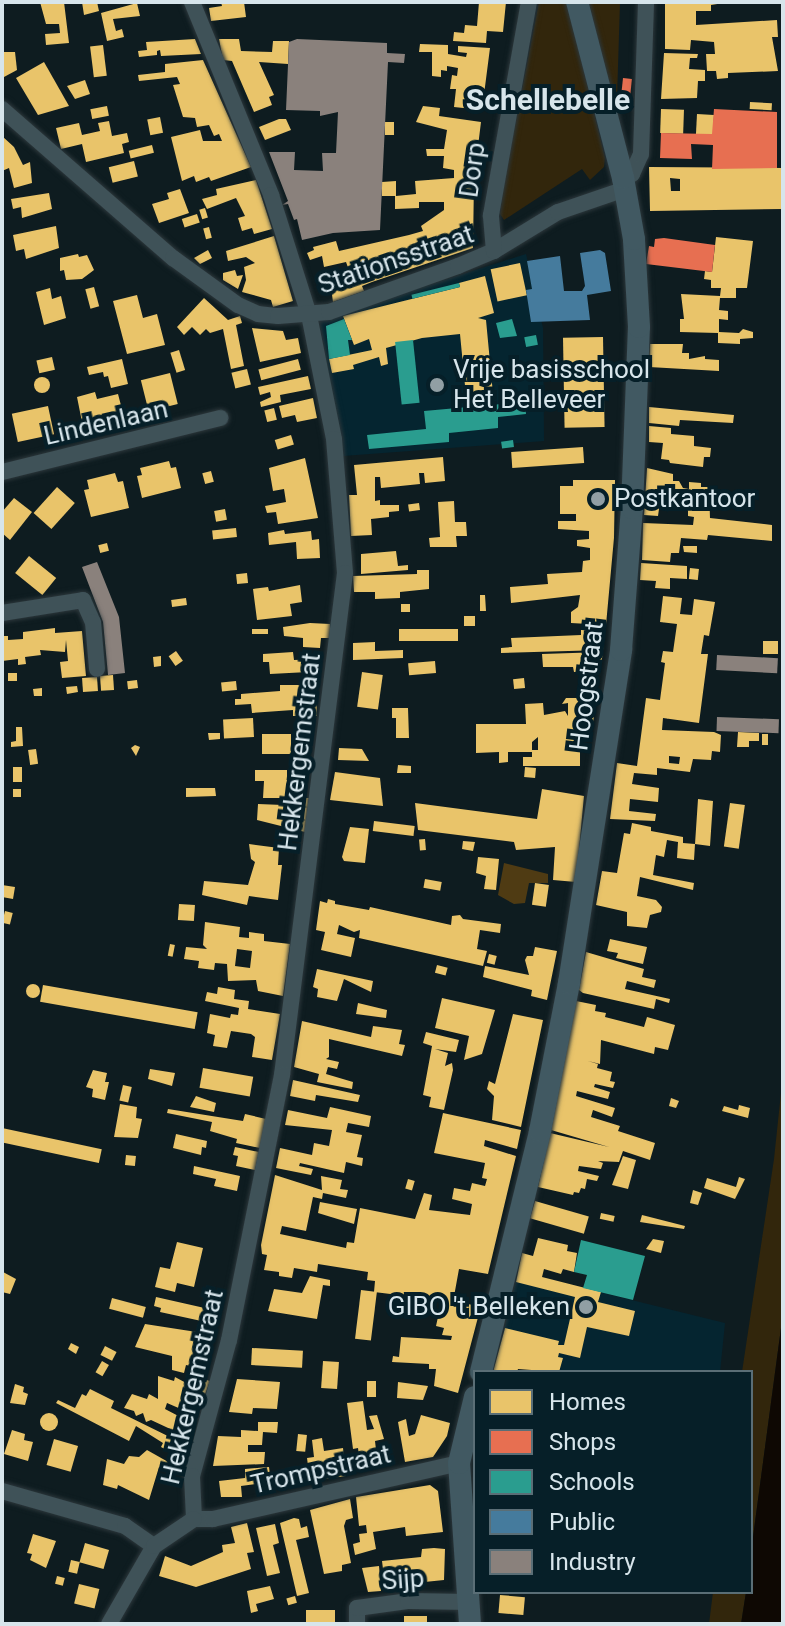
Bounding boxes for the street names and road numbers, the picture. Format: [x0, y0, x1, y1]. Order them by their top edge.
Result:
street label: Dorp [454, 140, 492, 200]
street label: Stationsstraat [314, 219, 478, 301]
street label: Lindenlaan [41, 394, 171, 452]
street label: Hoogstraat [564, 620, 610, 752]
street label: Hekkergemstraat [272, 651, 328, 853]
street label: Hekkergemstraat [155, 1287, 231, 1487]
street label: Trompstraat [248, 1439, 394, 1501]
street label: Sijp [381, 1563, 425, 1597]

